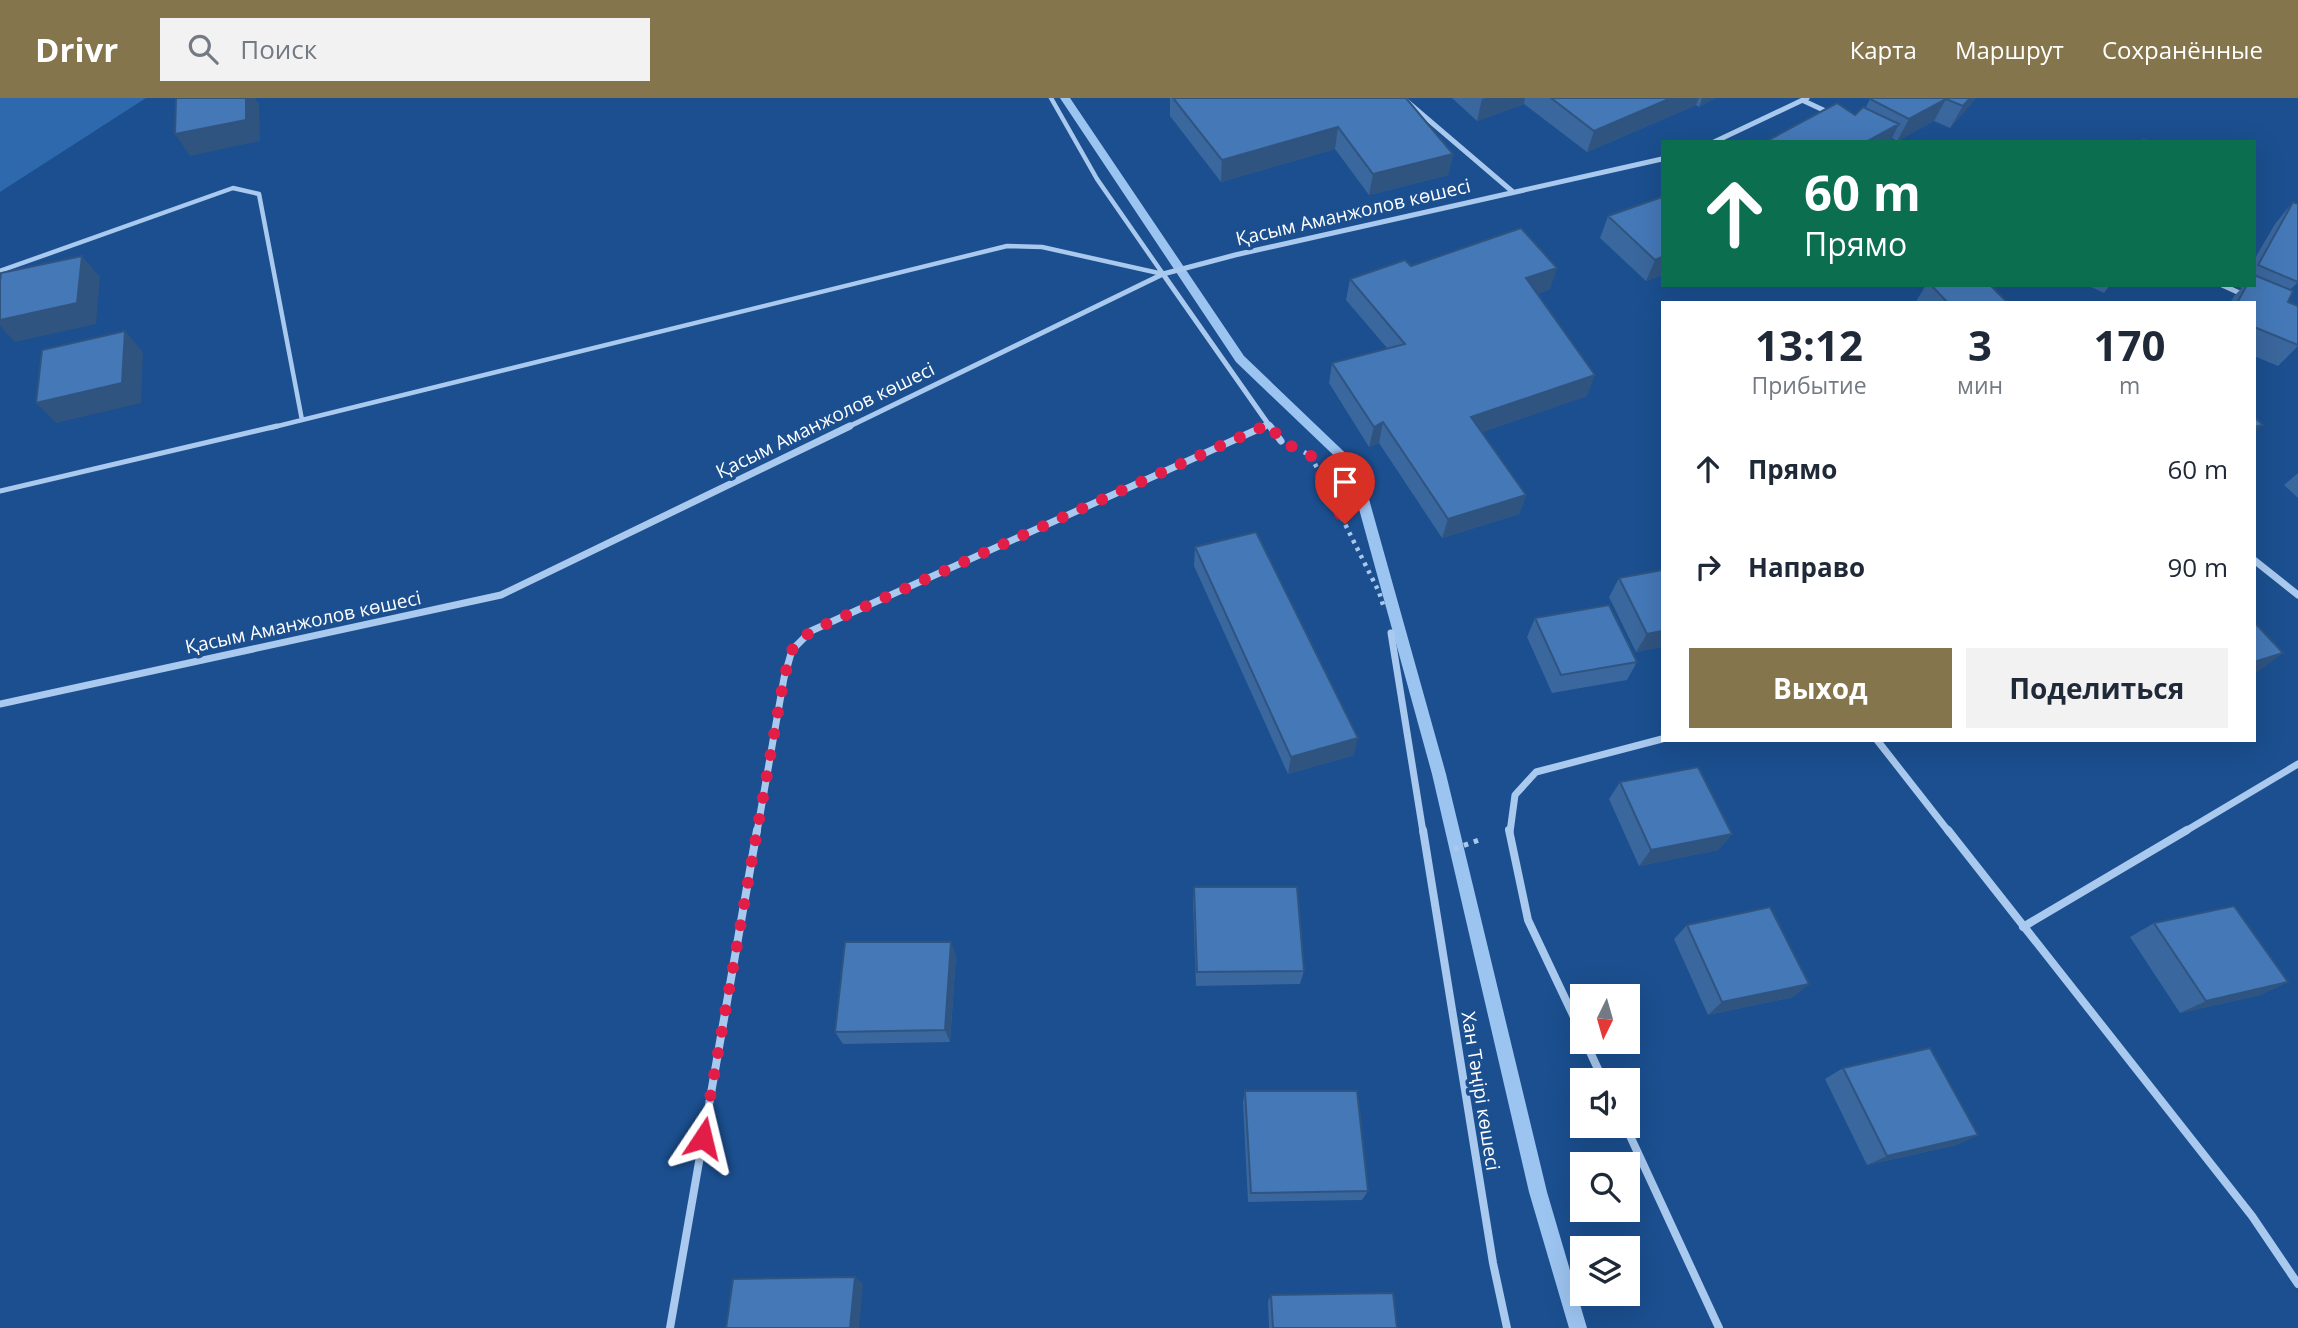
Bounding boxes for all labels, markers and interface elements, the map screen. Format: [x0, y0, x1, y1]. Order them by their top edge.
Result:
search box [160, 18, 650, 81]
text: Drivr [35, 27, 118, 72]
icon: search [184, 30, 222, 68]
text: Поиск [240, 31, 317, 67]
text: Карта [1850, 33, 1917, 66]
text: Маршрут [1955, 33, 2064, 66]
text: Сохранённые [2102, 33, 2263, 66]
text: 60 m [1804, 159, 1921, 225]
icon: ahead [1689, 168, 1780, 259]
street label: Қасым Аманжолов көшесі [1233, 172, 1473, 252]
text: Прямо [1804, 222, 1907, 265]
text: 13:12 [1755, 316, 1863, 373]
text: 3 [1968, 316, 1992, 373]
text: 170 [2094, 316, 2166, 373]
street label: Қасым Аманжолов көшесі [711, 356, 939, 484]
text: Прибытие [1751, 369, 1867, 401]
text: мин [1957, 369, 2003, 401]
text: m [2119, 369, 2140, 401]
icon: ahead [1689, 450, 1727, 488]
text: Прямо [1748, 451, 1837, 487]
text: 60 m [2167, 451, 2228, 487]
pin [1315, 452, 1375, 524]
icon: arrive [1326, 463, 1364, 501]
icon: right [1689, 548, 1727, 586]
text: Направо [1748, 549, 1865, 585]
text: 90 m [2167, 549, 2228, 585]
street label: Қасым Аманжолов көшесі [183, 584, 423, 660]
button: Выход [1689, 648, 1952, 728]
button: Поделиться [1966, 648, 2228, 728]
north arrow [1570, 984, 1640, 1054]
map controls [1570, 984, 1640, 1306]
street label: Хан Тәңірі көшесі [1456, 1010, 1506, 1172]
button: sound [1570, 1068, 1640, 1138]
position arrow [666, 1101, 740, 1175]
button: search [1570, 1152, 1640, 1222]
button: layers [1570, 1236, 1640, 1306]

